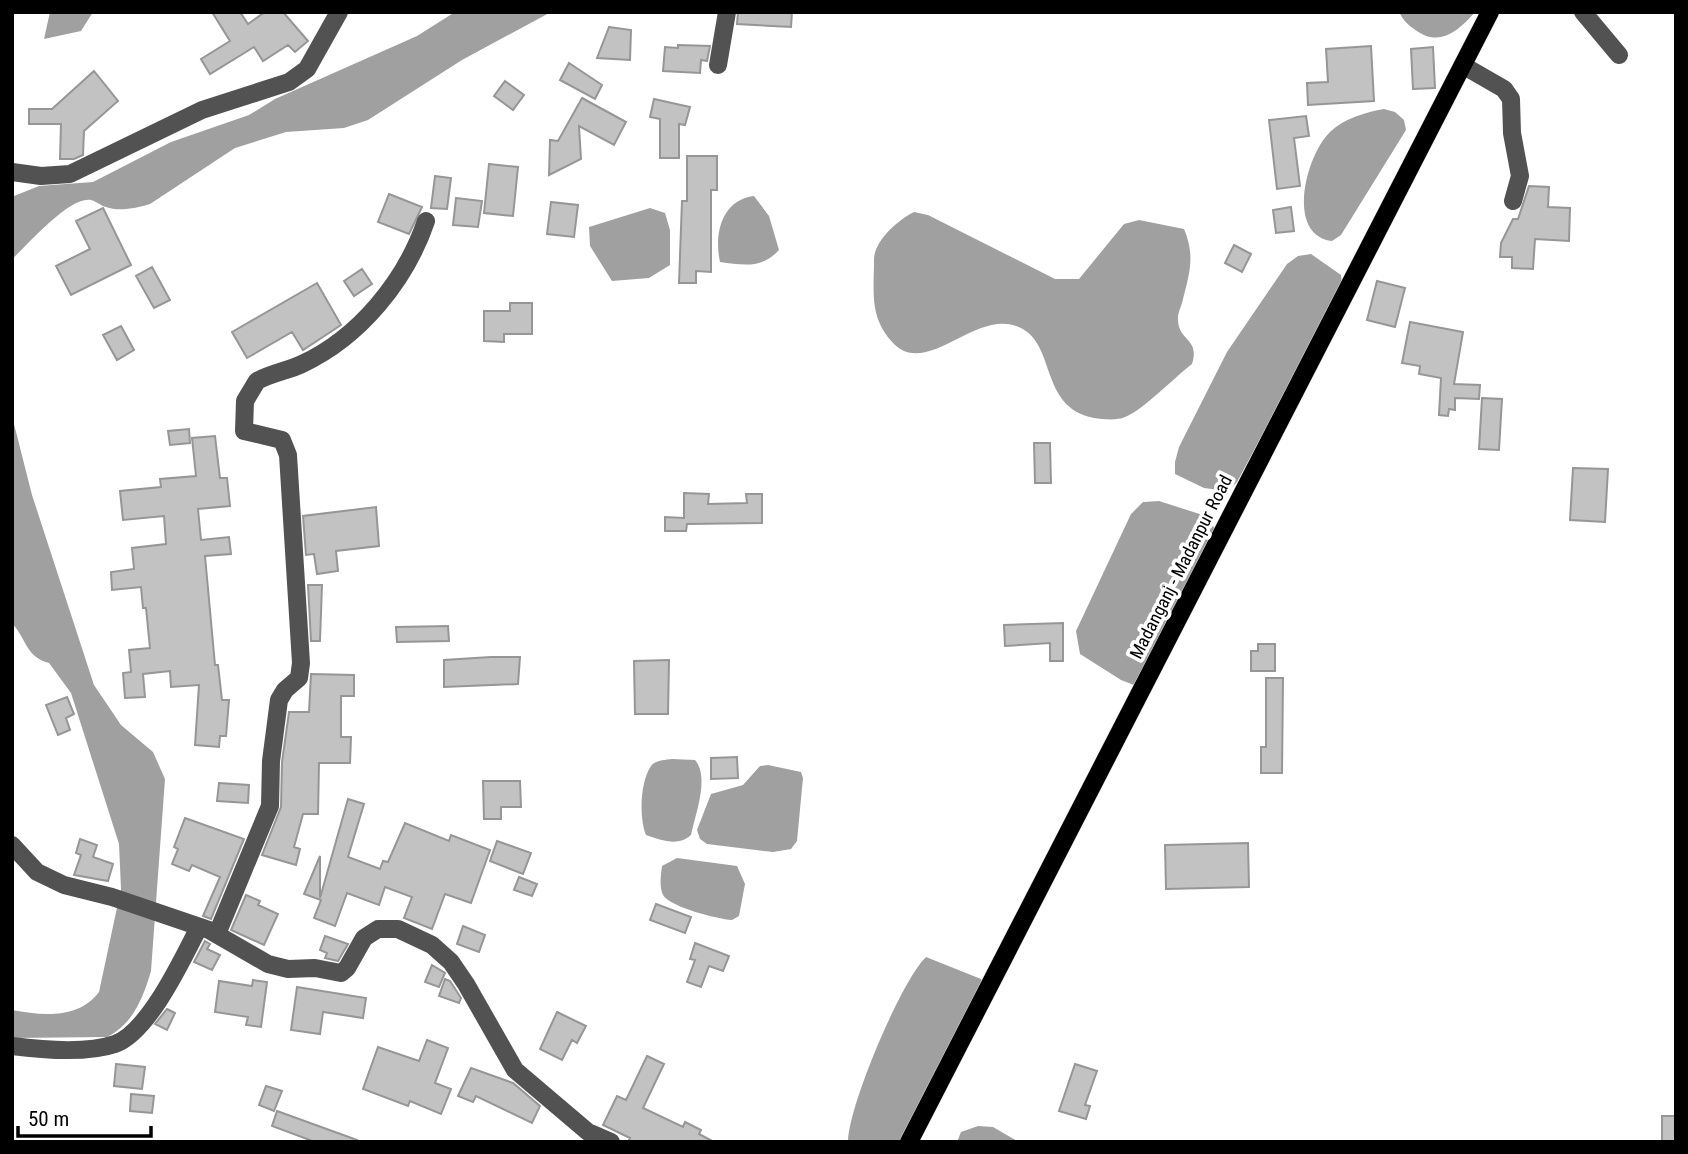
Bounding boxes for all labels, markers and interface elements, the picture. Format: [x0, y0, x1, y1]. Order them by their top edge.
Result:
street label: Madanganj - Madanpur Road [1125, 471, 1236, 662]
scale bar [18, 1094, 150, 1138]
text: 50 m [28, 1107, 69, 1131]

